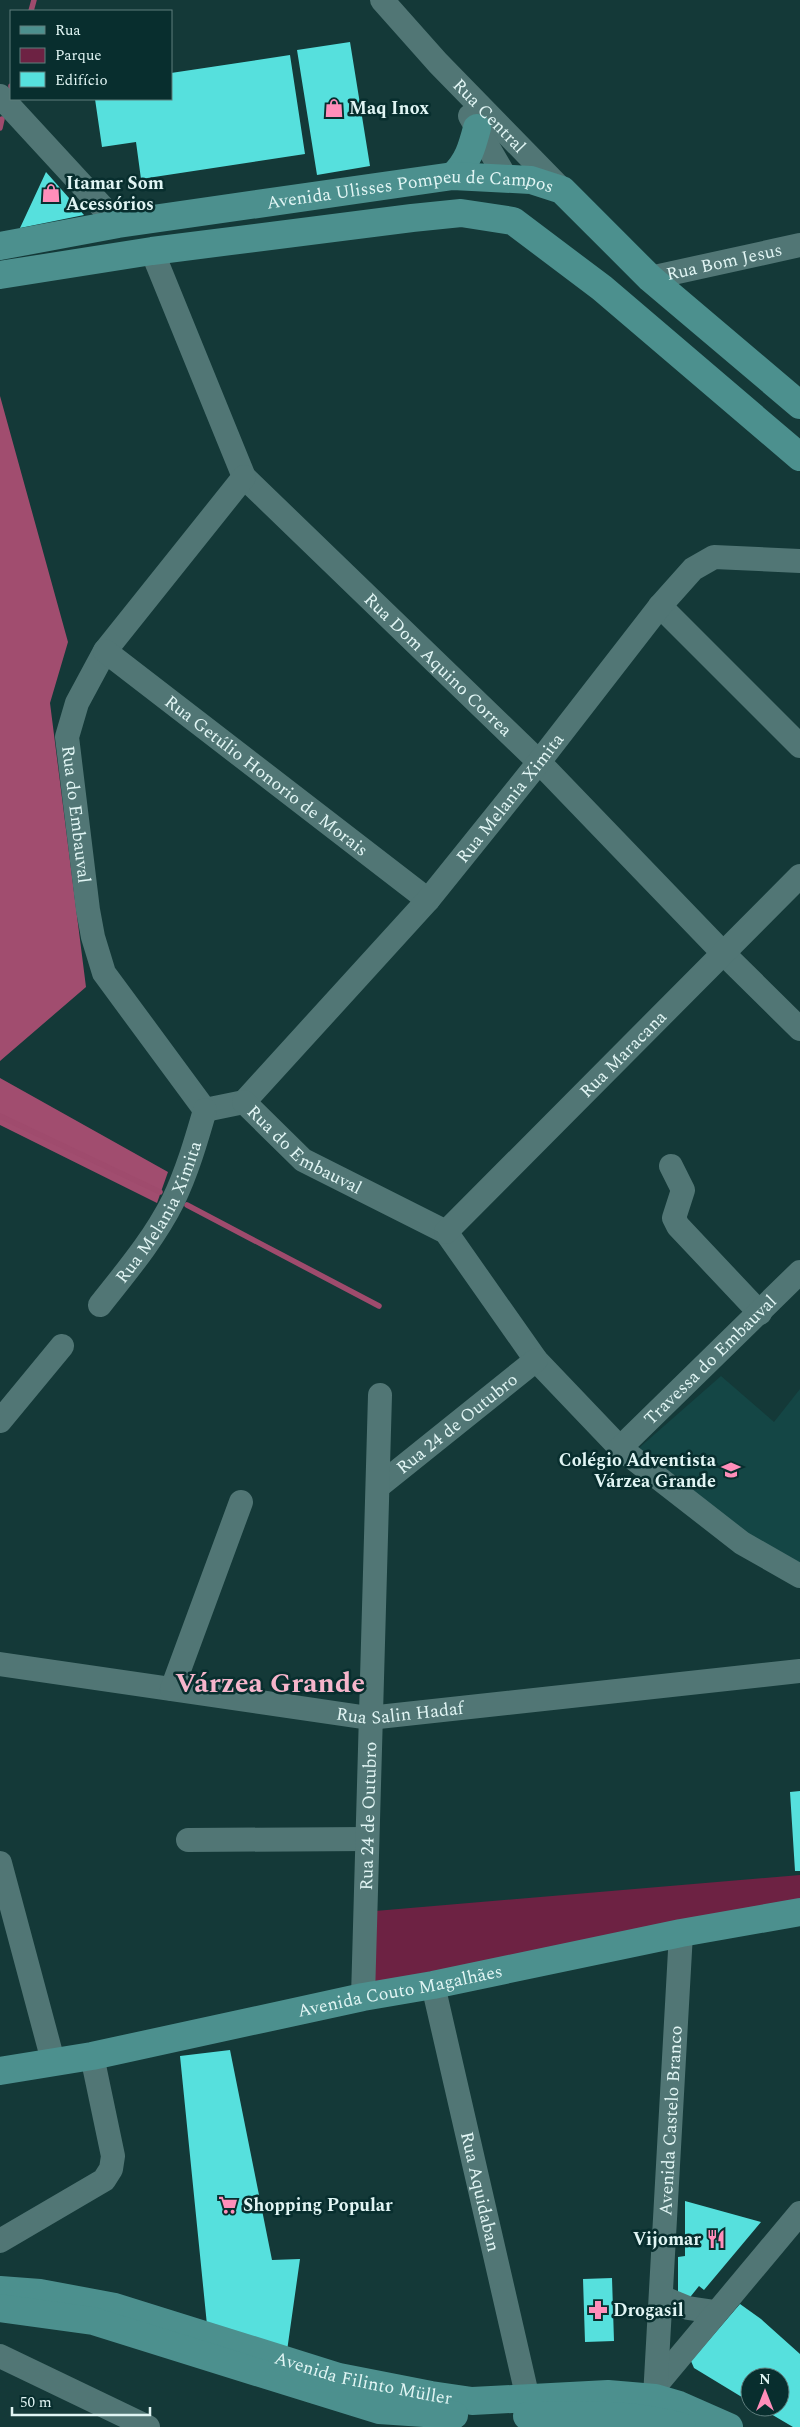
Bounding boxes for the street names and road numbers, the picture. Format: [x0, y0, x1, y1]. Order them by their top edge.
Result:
street label: Rua Central [446, 72, 533, 159]
street label: Avenida Ulisses Pompeu de Campos [265, 162, 557, 216]
street label: Rua Bom Jesus [664, 236, 785, 288]
street label: Rua Dom Aquino Correa [358, 586, 519, 743]
street label: Rua Getúlio Honorio de Morais [159, 688, 374, 863]
street label: Rua Melania Ximita [449, 727, 570, 869]
street label: Rua do Embauval [55, 744, 98, 885]
street label: Rua Maracana [573, 1004, 673, 1104]
street label: Rua do Embauval [241, 1099, 367, 1201]
street label: Rua Melania Ximita [109, 1137, 209, 1289]
street label: Travessa do Embauval [637, 1288, 783, 1431]
street label: Rua 24 de Outubro [390, 1366, 524, 1481]
street label: Rua Salin Hadaf [334, 1694, 467, 1732]
street label: Rua 24 de Outubro [353, 1741, 384, 1891]
street label: Avenida Couto Magalhães [295, 1957, 505, 2024]
street label: Avenida Castelo Branco [652, 2025, 689, 2216]
street label: Rua Aquidaban [454, 2129, 507, 2254]
street label: Avenida Filinto Müller [271, 2344, 454, 2411]

